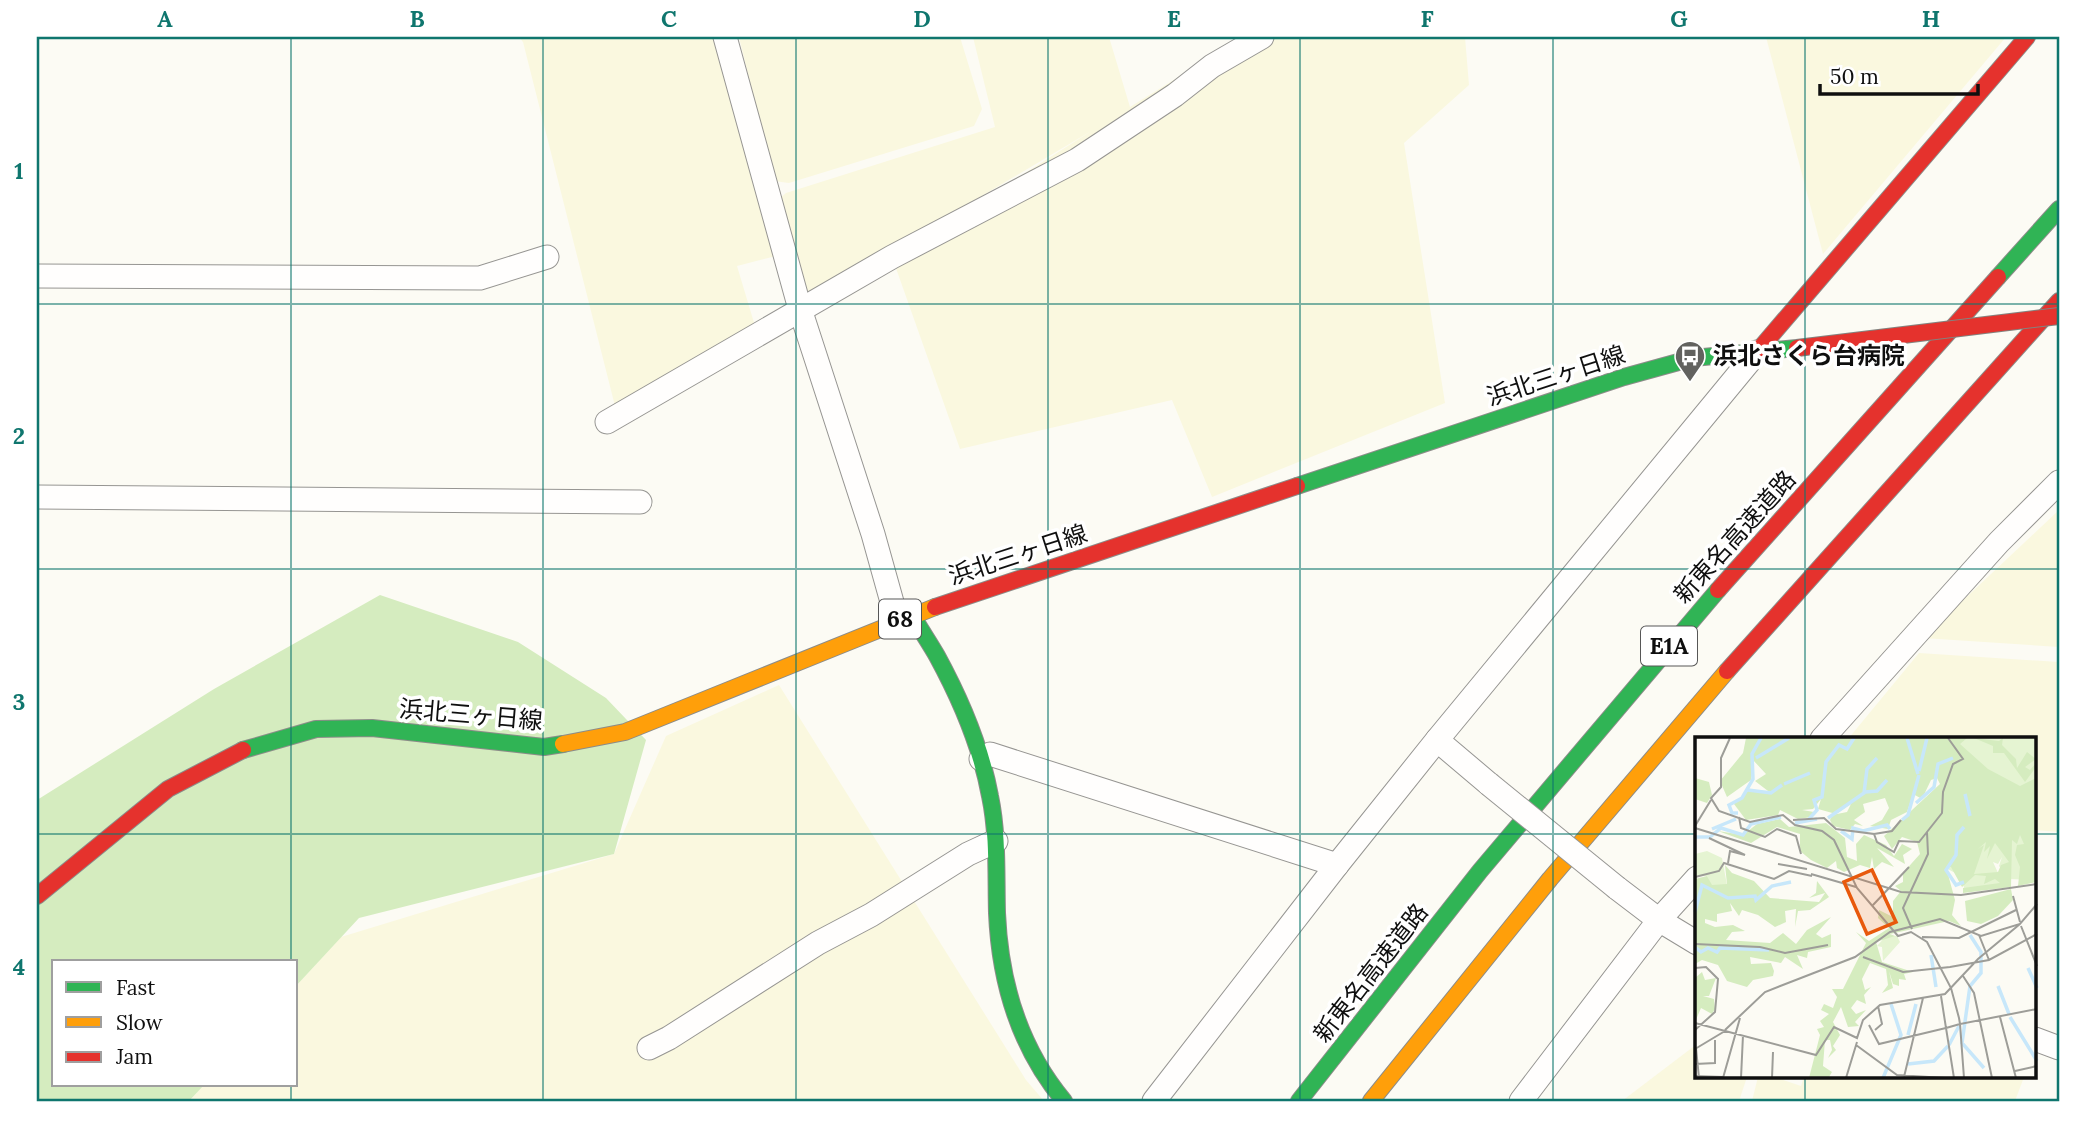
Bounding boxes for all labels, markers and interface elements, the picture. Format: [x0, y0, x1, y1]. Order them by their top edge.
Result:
text: A [157, 4, 173, 33]
text: B [409, 4, 425, 33]
text: C [661, 4, 677, 33]
text: D [913, 4, 931, 33]
text: E [1167, 4, 1181, 33]
text: F [1420, 4, 1434, 33]
text: G [1670, 4, 1688, 33]
text: H [1922, 4, 1940, 33]
scale bar [1820, 52, 1977, 96]
text: 50 m [1830, 63, 1879, 90]
text: 1 [14, 156, 24, 185]
street label: 浜北三ヶ日線 [1483, 339, 1629, 413]
bus stop icon: 浜北さくら台病院 [1673, 339, 1707, 383]
place label: 浜北さくら台病院 [1713, 340, 1905, 371]
text: 2 [13, 421, 25, 450]
street label: 新東名高速道路 [1667, 464, 1802, 609]
street label: 浜北三ヶ日線 [945, 518, 1091, 592]
road number: 68 [879, 600, 921, 638]
road number: E1A [1641, 626, 1697, 666]
text: 3 [13, 687, 25, 716]
street label: 浜北三ヶ日線 [398, 693, 544, 736]
inset map [1695, 737, 2036, 1078]
street label: 新東名高速道路 [1307, 897, 1435, 1048]
text: 4 [13, 952, 25, 981]
legend [52, 960, 298, 1086]
text: Fast [116, 974, 156, 1001]
text: Slow [116, 1009, 163, 1036]
text: Jam [115, 1043, 153, 1070]

